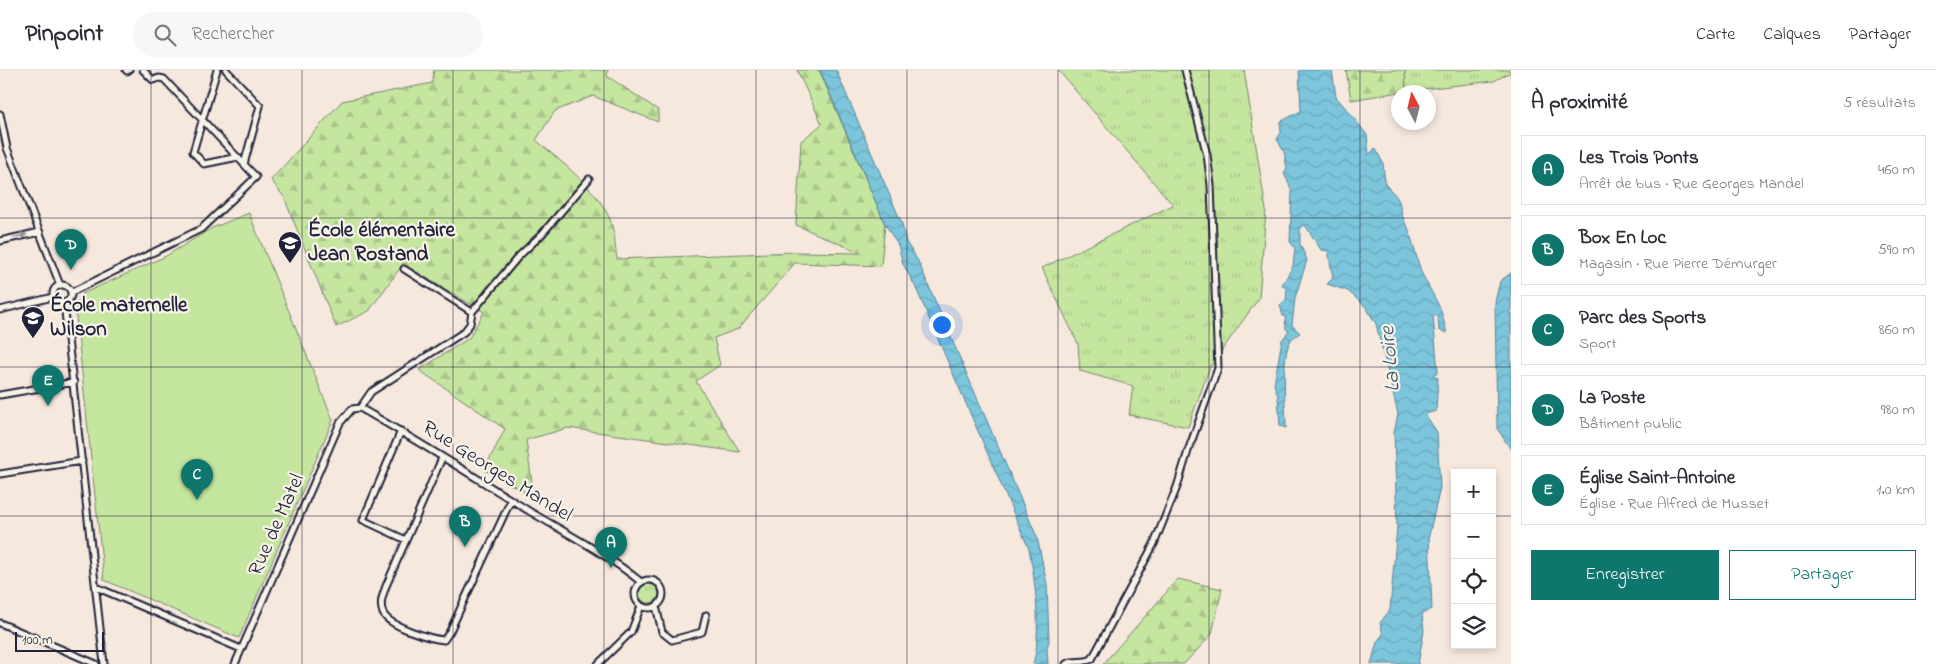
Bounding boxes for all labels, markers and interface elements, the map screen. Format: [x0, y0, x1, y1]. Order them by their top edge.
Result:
search box [133, 12, 483, 57]
text: Pinpoint [25, 17, 103, 52]
icon: search [151, 21, 179, 49]
text: Rechercher [191, 21, 274, 48]
text: Carte [1696, 22, 1735, 48]
text: Calques [1763, 22, 1821, 48]
text: Partager [1849, 22, 1911, 48]
north arrow [1391, 85, 1436, 130]
text: À proximité [1531, 88, 1628, 118]
text: 5 résultats [1843, 91, 1916, 115]
text: Les Trois Ponts [1579, 145, 1699, 172]
text: A [1543, 158, 1553, 182]
text: 460 m [1878, 158, 1915, 182]
text: Arrêt de bus · Rue Georges Mandel [1579, 172, 1804, 196]
place label: École élémentaire Jean Rostand [308, 216, 456, 270]
text: Box En Loc [1579, 225, 1666, 252]
pin: D [55, 229, 87, 270]
school or university icon: École élémentaire Jean Rostand [277, 230, 303, 264]
one-way arrow [13, 232, 28, 240]
text: B [1543, 238, 1553, 262]
text: 590 m [1878, 238, 1915, 262]
text: Magasin · Rue Pierre Démurger [1579, 252, 1777, 276]
place label: École maternelle Wilson [50, 291, 188, 345]
school or university icon: École maternelle Wilson [20, 305, 46, 339]
text: Parc des Sports [1579, 305, 1706, 332]
your location [929, 312, 955, 338]
text: C [1544, 318, 1552, 342]
text: 860 m [1879, 318, 1915, 342]
water label: La Loire [1372, 324, 1410, 393]
text: Sport [1579, 332, 1617, 356]
pin: E [32, 365, 64, 406]
text: La Poste [1579, 385, 1645, 412]
text: D [1542, 398, 1554, 422]
text: 980 m [1881, 398, 1915, 422]
text: Bâtiment public [1579, 412, 1682, 436]
street label: Rue Georges Mandel [415, 414, 578, 532]
pin: C [181, 459, 213, 500]
text: Église Saint-Antoine [1579, 465, 1735, 492]
street label: Rue de Matel [241, 469, 313, 581]
map controls [1451, 469, 1496, 649]
button: + [1451, 469, 1496, 514]
text: E [1543, 478, 1553, 502]
text: 1.0 km [1876, 478, 1915, 502]
text: Église · Rue Alfred de Musset [1579, 492, 1769, 516]
pin: B [449, 506, 481, 547]
button: − [1451, 514, 1496, 559]
pin: A [595, 527, 627, 568]
button: Enregistrer [1531, 550, 1719, 600]
button: Partager [1729, 550, 1916, 600]
button: locate [1451, 559, 1496, 604]
button: layers [1451, 604, 1496, 649]
scale bar [15, 629, 104, 652]
text: 100 m [22, 630, 53, 651]

